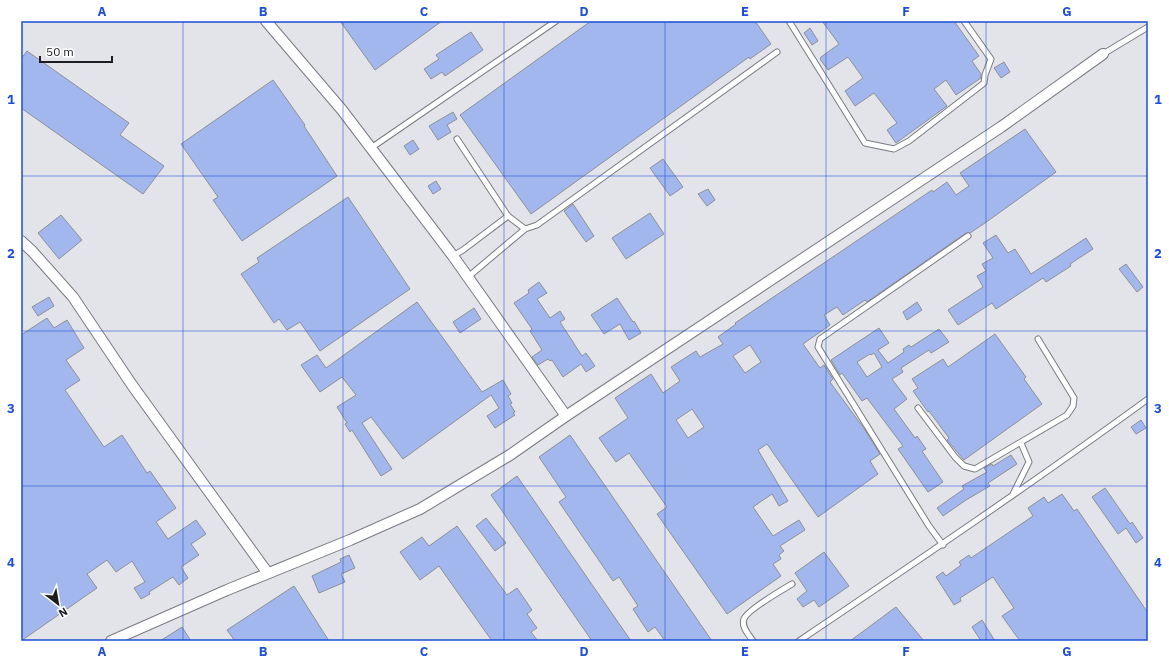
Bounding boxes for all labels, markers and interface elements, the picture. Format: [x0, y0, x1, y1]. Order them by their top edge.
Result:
text: A [98, 3, 107, 20]
text: B [259, 3, 268, 20]
text: C [420, 3, 429, 20]
text: D [579, 3, 589, 20]
text: E [741, 3, 749, 20]
text: F [902, 3, 910, 20]
text: G [1062, 3, 1072, 20]
scale bar [40, 38, 112, 64]
text: 50 m [46, 44, 74, 59]
text: 1 [7, 91, 15, 108]
text: 1 [1154, 91, 1162, 108]
text: 2 [7, 245, 15, 262]
text: 2 [1154, 245, 1162, 262]
text: 3 [7, 400, 15, 417]
text: 3 [1154, 400, 1162, 417]
text: 4 [7, 554, 15, 571]
text: 4 [1154, 554, 1162, 571]
north arrow [38, 584, 78, 624]
text: N [56, 605, 70, 621]
text: A [98, 643, 107, 660]
text: B [259, 643, 268, 660]
text: C [420, 643, 429, 660]
text: D [579, 643, 589, 660]
text: E [741, 643, 749, 660]
text: F [902, 643, 910, 660]
text: G [1062, 643, 1072, 660]

